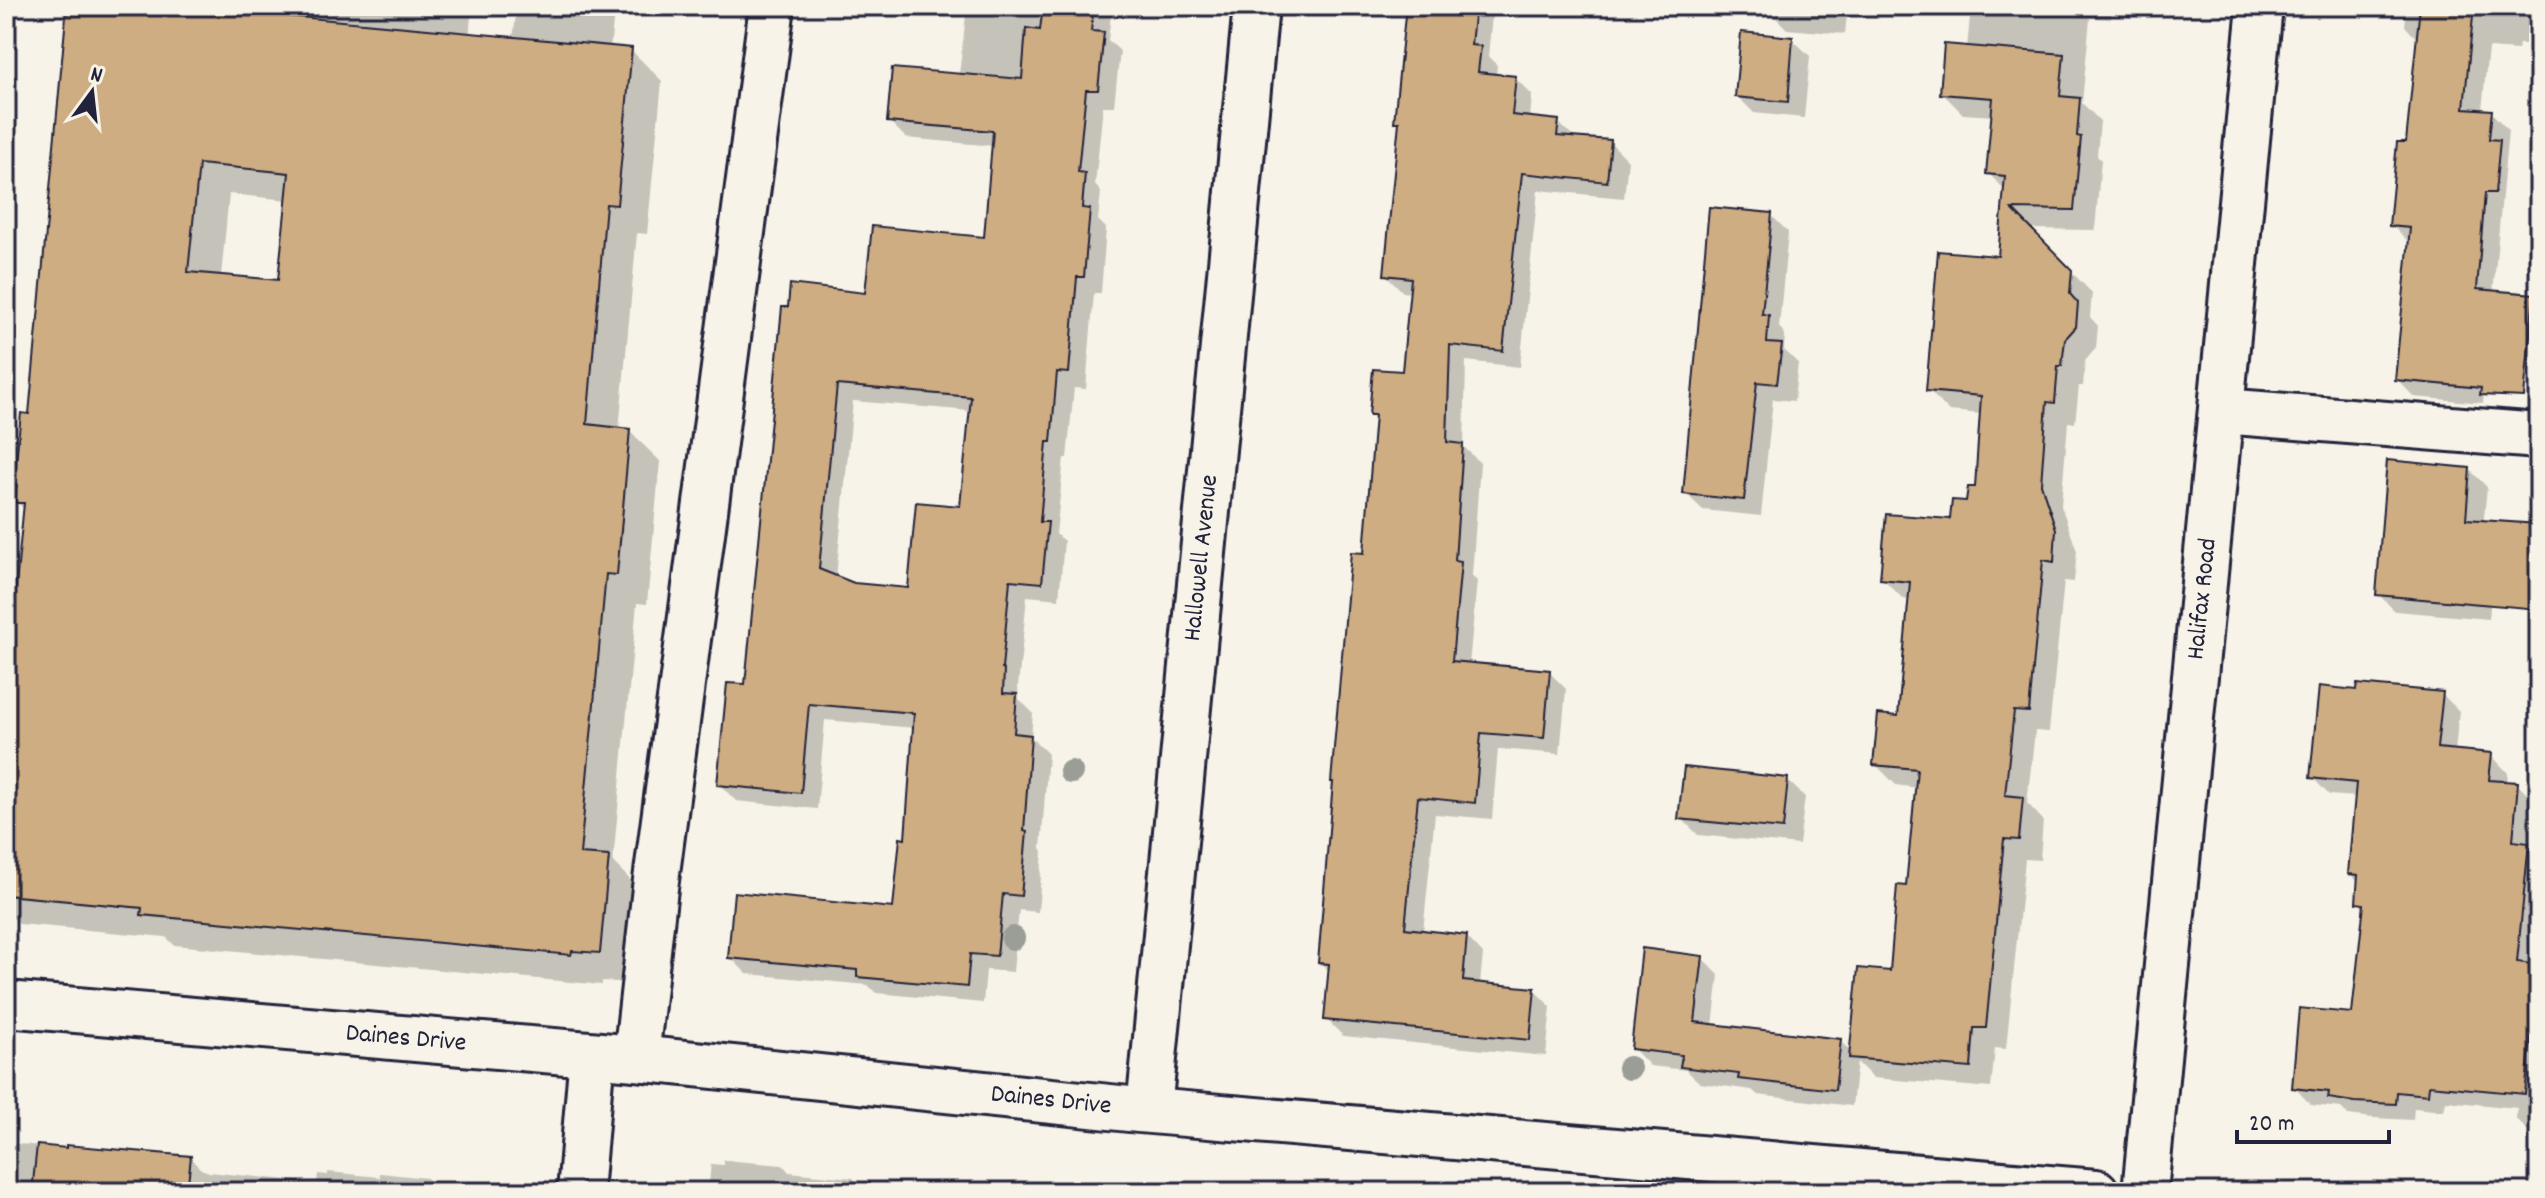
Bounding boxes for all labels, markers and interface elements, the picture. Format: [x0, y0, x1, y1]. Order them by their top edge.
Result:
north arrow [52, 52, 132, 132]
text: N [87, 60, 106, 92]
street label: Hallowell Avenue [1175, 473, 1229, 643]
street label: Halifax Road [2178, 536, 2228, 662]
street label: Daines Drive [344, 1015, 468, 1063]
street label: Daines Drive [989, 1076, 1113, 1126]
scale bar [2237, 1094, 2389, 1144]
text: 20 m [2249, 1108, 2295, 1142]

